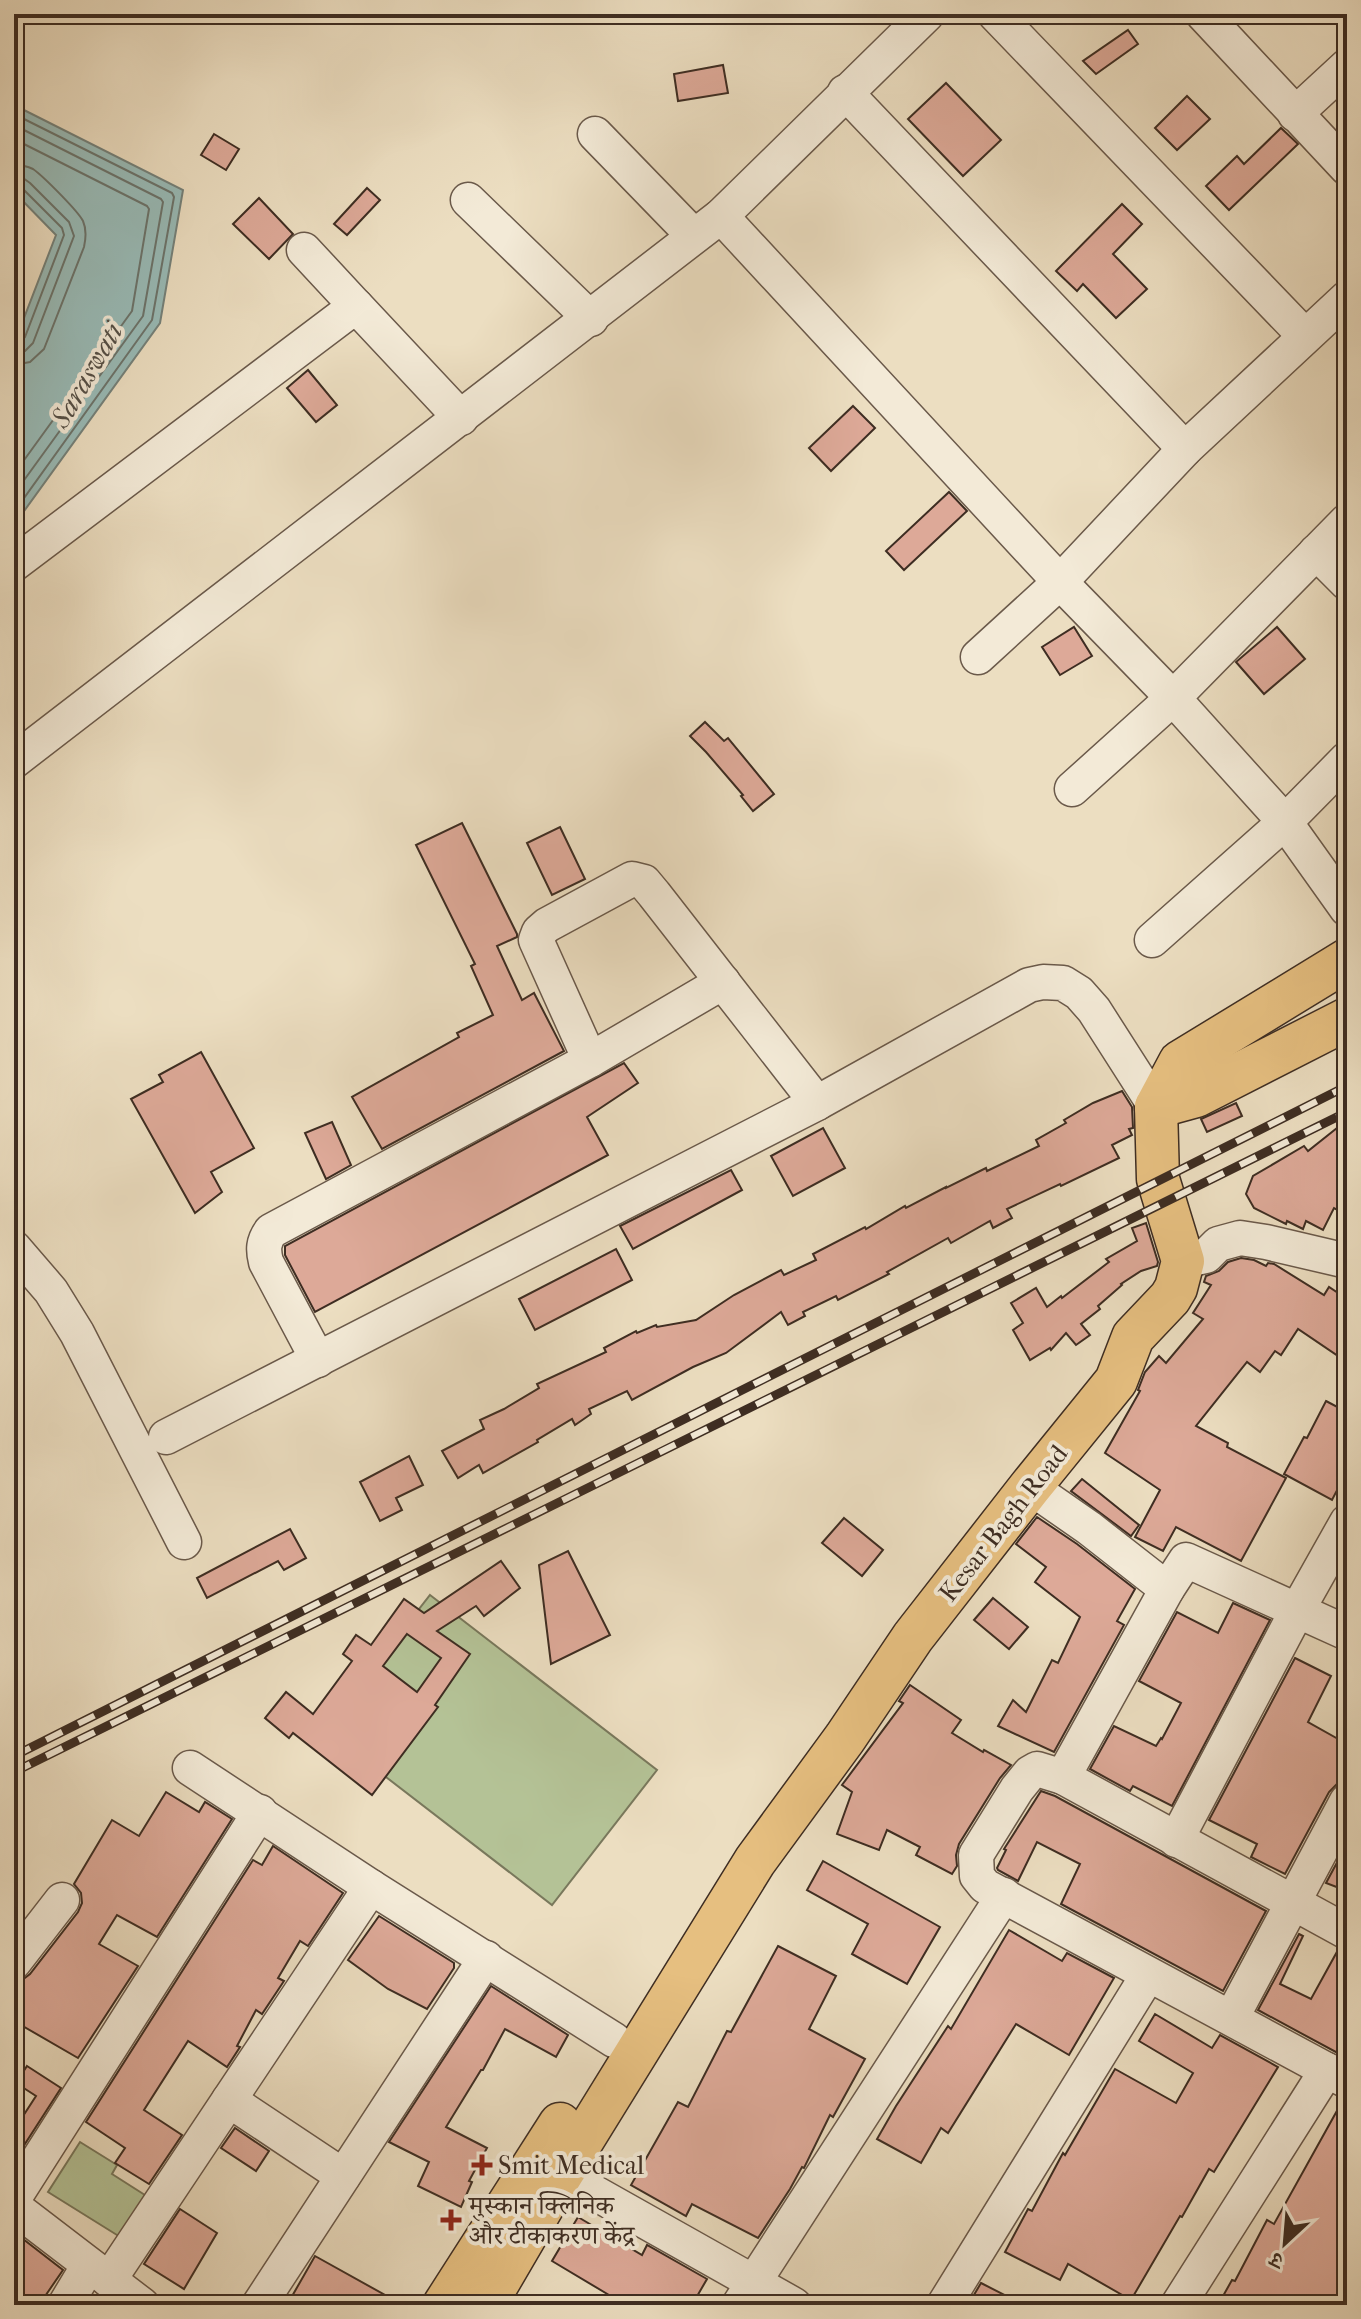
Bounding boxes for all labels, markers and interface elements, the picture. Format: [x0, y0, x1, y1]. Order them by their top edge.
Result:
water label: Saraswati [43, 315, 131, 434]
street label: Kesar Bagh Road [933, 1438, 1075, 1608]
place label: Smit Medical [498, 2150, 644, 2181]
marker: Smit Medical [473, 2156, 491, 2174]
place label: मुस्कान क्लिनिक और टीकाकरण केंद्र [467, 2190, 636, 2251]
north arrow [1245, 2203, 1325, 2283]
marker: मुस्कान क्लिनिक और टीकाकरण केंद्र [440, 2209, 462, 2231]
text: उ [1264, 2245, 1289, 2275]

